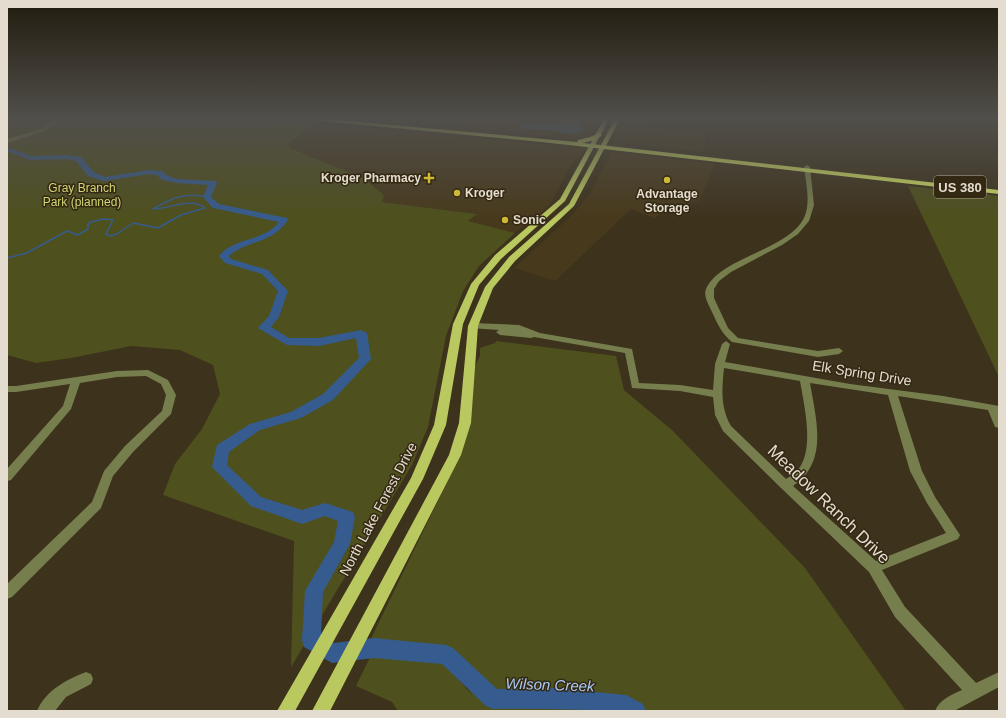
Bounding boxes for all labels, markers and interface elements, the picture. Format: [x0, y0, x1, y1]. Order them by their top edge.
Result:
place label: Kroger Pharmacy [321, 171, 421, 185]
marker: Kroger Pharmacy [424, 173, 434, 183]
marker: Advantage Storage [662, 175, 672, 185]
road number: US 380 [934, 176, 986, 198]
park label: Gray Branch Park (planned) [43, 181, 121, 209]
place label: Kroger [465, 186, 505, 200]
place label: Advantage Storage [636, 187, 698, 215]
marker: Kroger [452, 188, 462, 198]
place label: Sonic [513, 213, 546, 227]
marker: Sonic [500, 215, 510, 225]
street label: Elk Spring Drive [811, 357, 913, 389]
street label: North Lake Forest Drive [336, 439, 420, 578]
street label: Meadow Ranch Drive [764, 441, 894, 568]
water label: Wilson Creek [505, 674, 596, 695]

